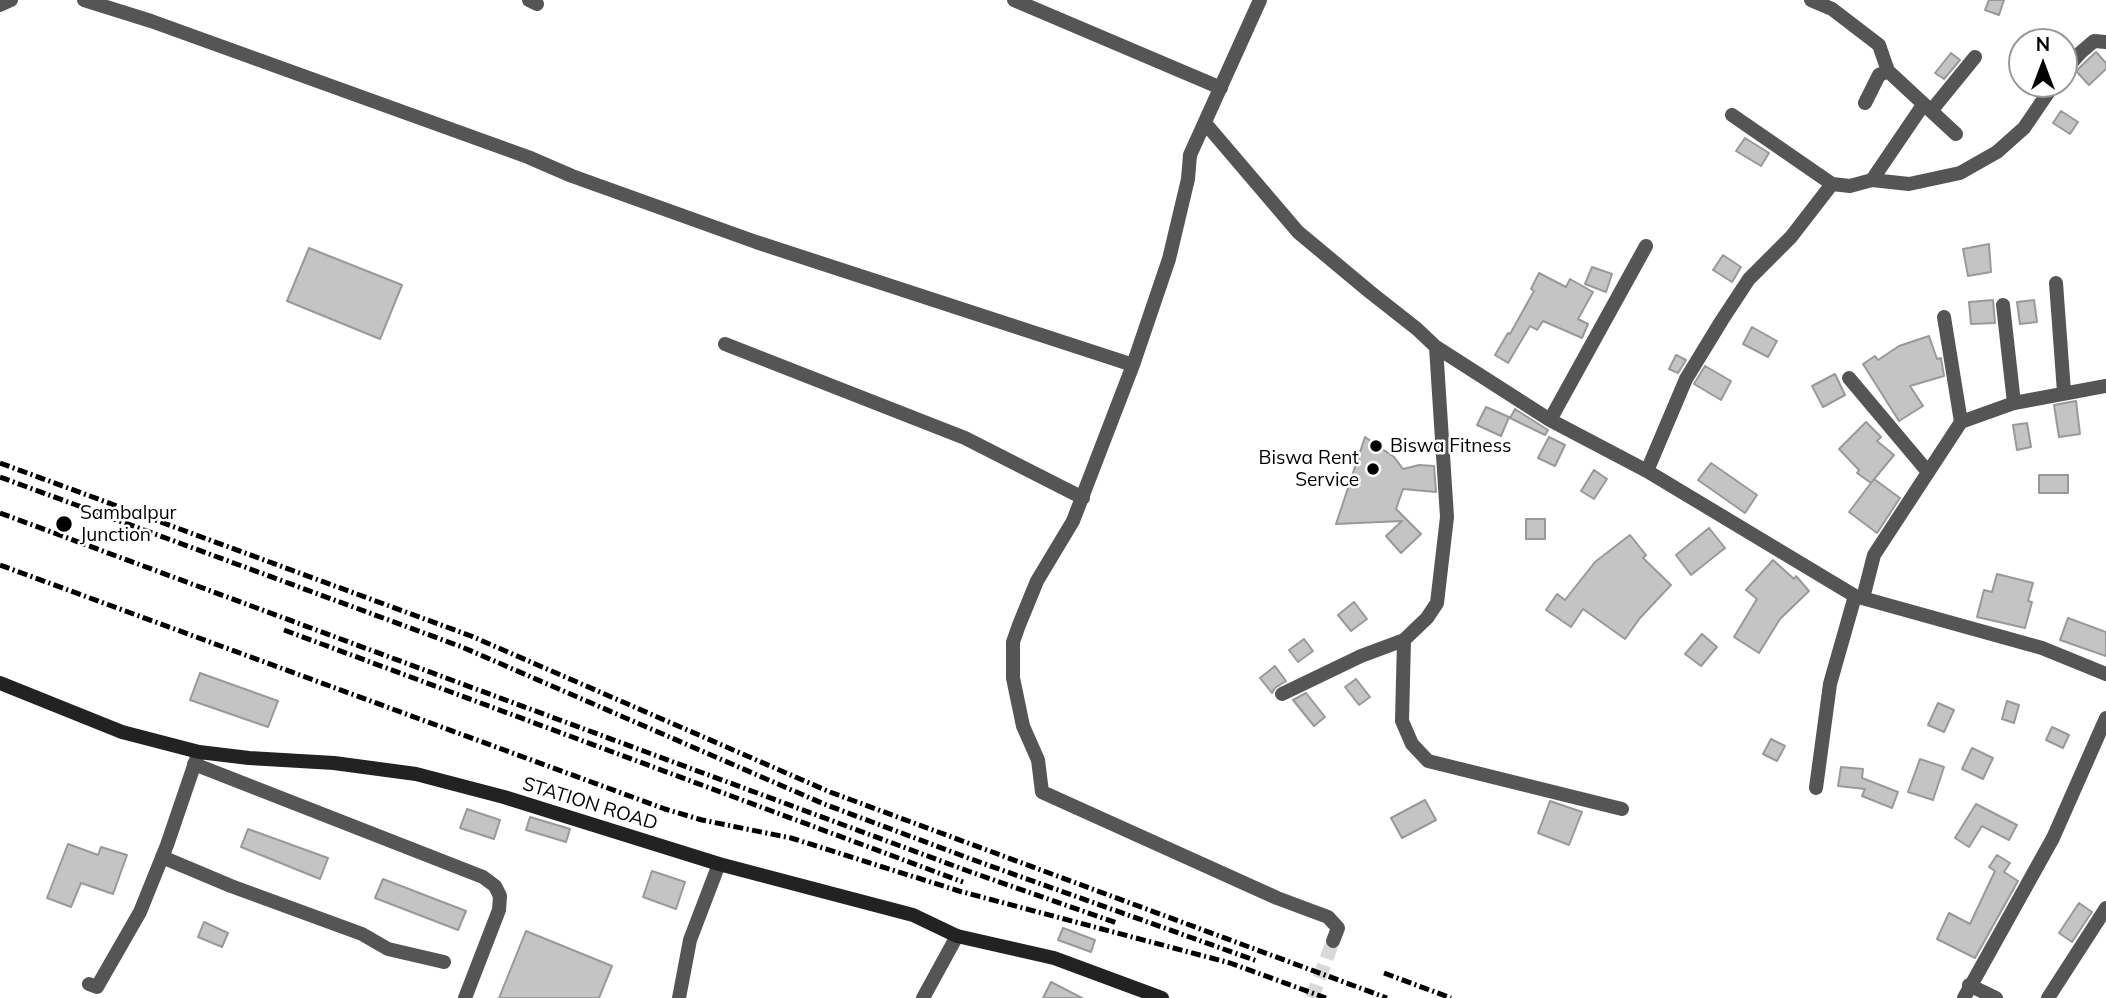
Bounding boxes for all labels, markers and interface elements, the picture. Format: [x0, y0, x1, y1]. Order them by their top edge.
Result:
north arrow [2008, 28, 2078, 98]
text: N [2036, 32, 2050, 56]
place label: Biswa Fitness [1390, 435, 1512, 457]
marker: Biswa Fitness [1368, 438, 1384, 454]
place label: Biswa Rent Service [1259, 447, 1359, 491]
marker: Biswa Rent Service [1365, 461, 1381, 477]
place label: Sambalpur Junction [80, 502, 177, 546]
marker: Sambalpur Junction [54, 514, 74, 534]
street label: STATION ROAD [520, 773, 660, 835]

